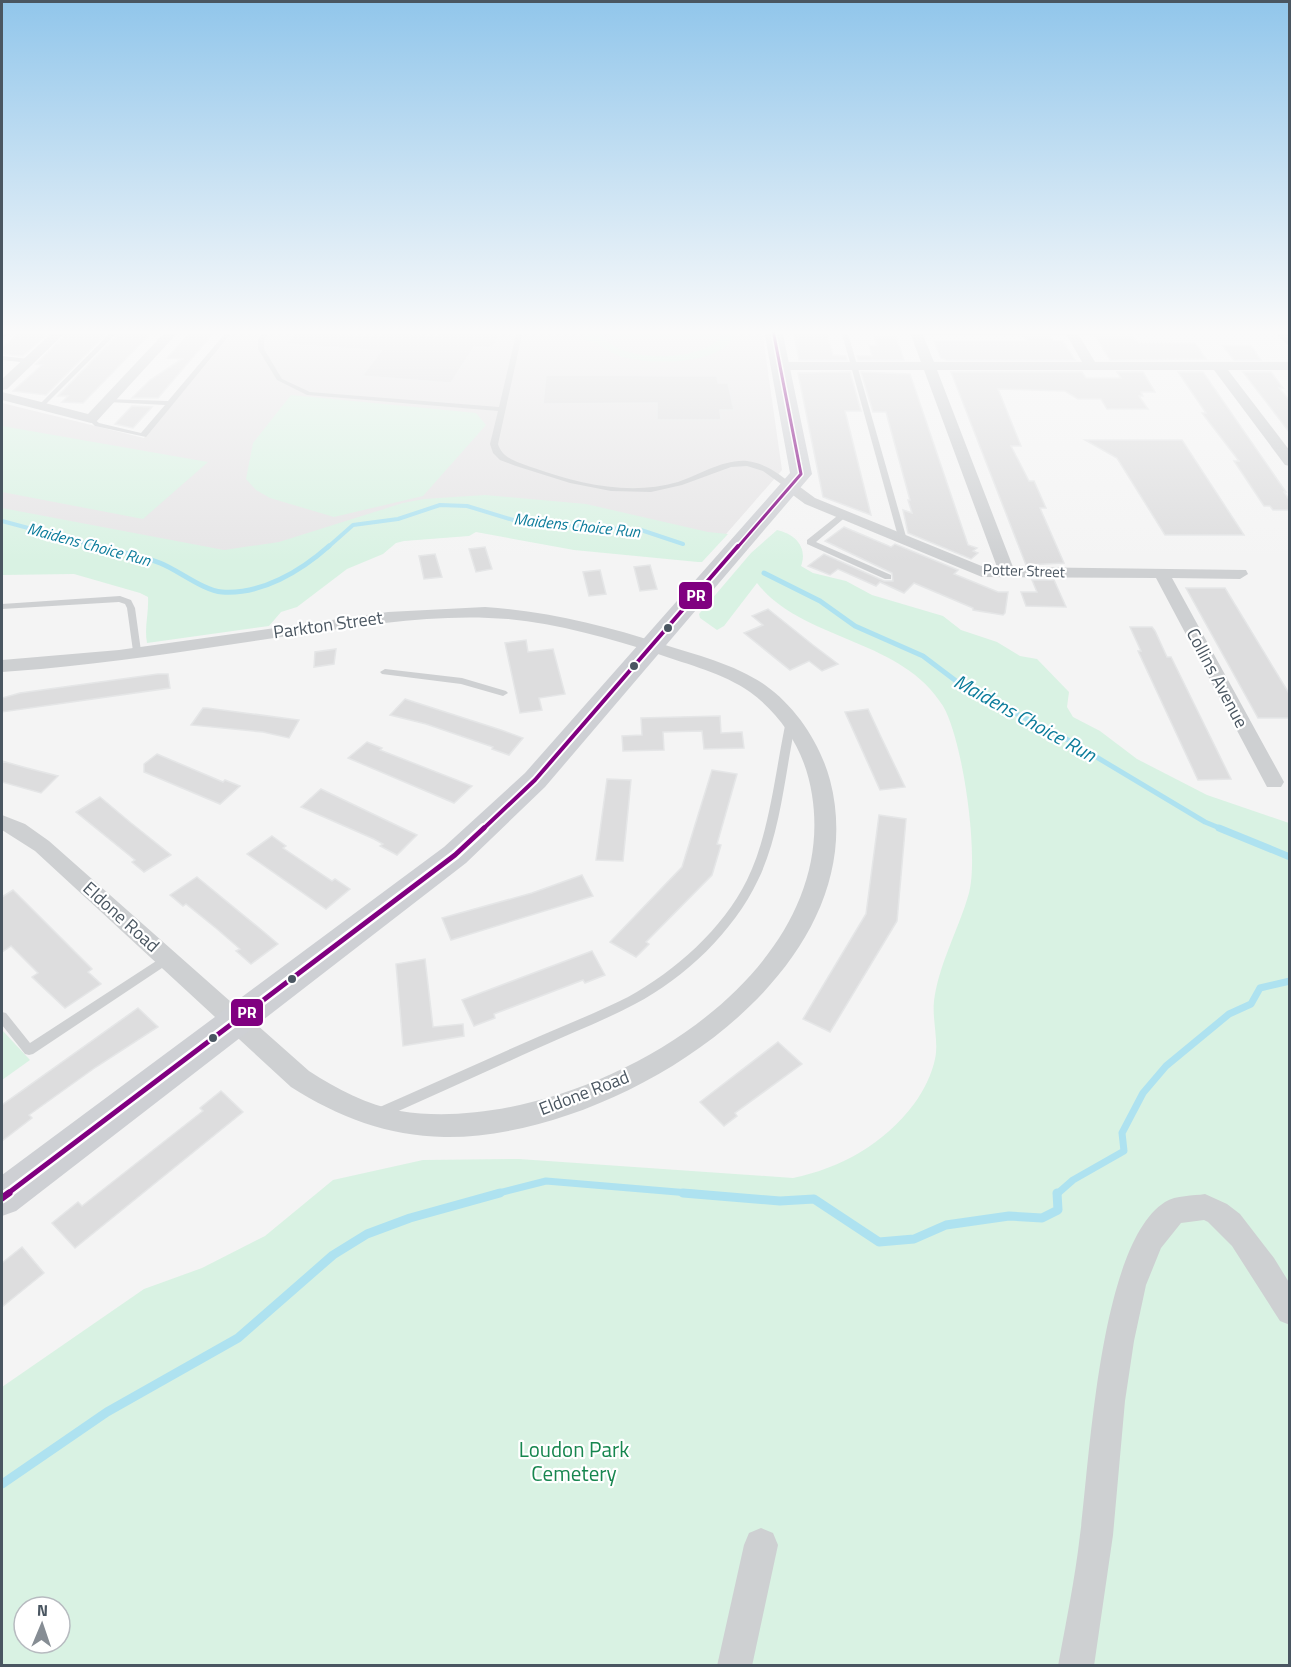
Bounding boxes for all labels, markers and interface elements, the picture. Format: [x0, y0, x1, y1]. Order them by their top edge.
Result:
water label: Maidens Choice Run [513, 506, 642, 544]
water label: Maidens Choice Run [25, 516, 154, 572]
street label: Potter Street [983, 558, 1066, 583]
line badge: PR [678, 581, 713, 610]
text: PR [686, 583, 706, 607]
street label: Parkton Street [271, 603, 385, 646]
unlabelled marker [662, 622, 674, 634]
street label: Collins Avenue [1180, 623, 1255, 733]
unlabelled marker [628, 660, 640, 672]
water label: Maidens Choice Run [948, 666, 1103, 770]
street label: Eldone Road [77, 875, 166, 958]
unlabelled marker [286, 973, 298, 985]
line badge: PR [230, 998, 264, 1027]
text: PR [237, 1000, 257, 1024]
unlabelled marker [207, 1032, 219, 1044]
street label: Eldone Road [535, 1063, 633, 1122]
park label: Loudon Park Cemetery [519, 1433, 629, 1489]
north arrow [12, 1595, 72, 1655]
text: N [37, 1598, 48, 1622]

